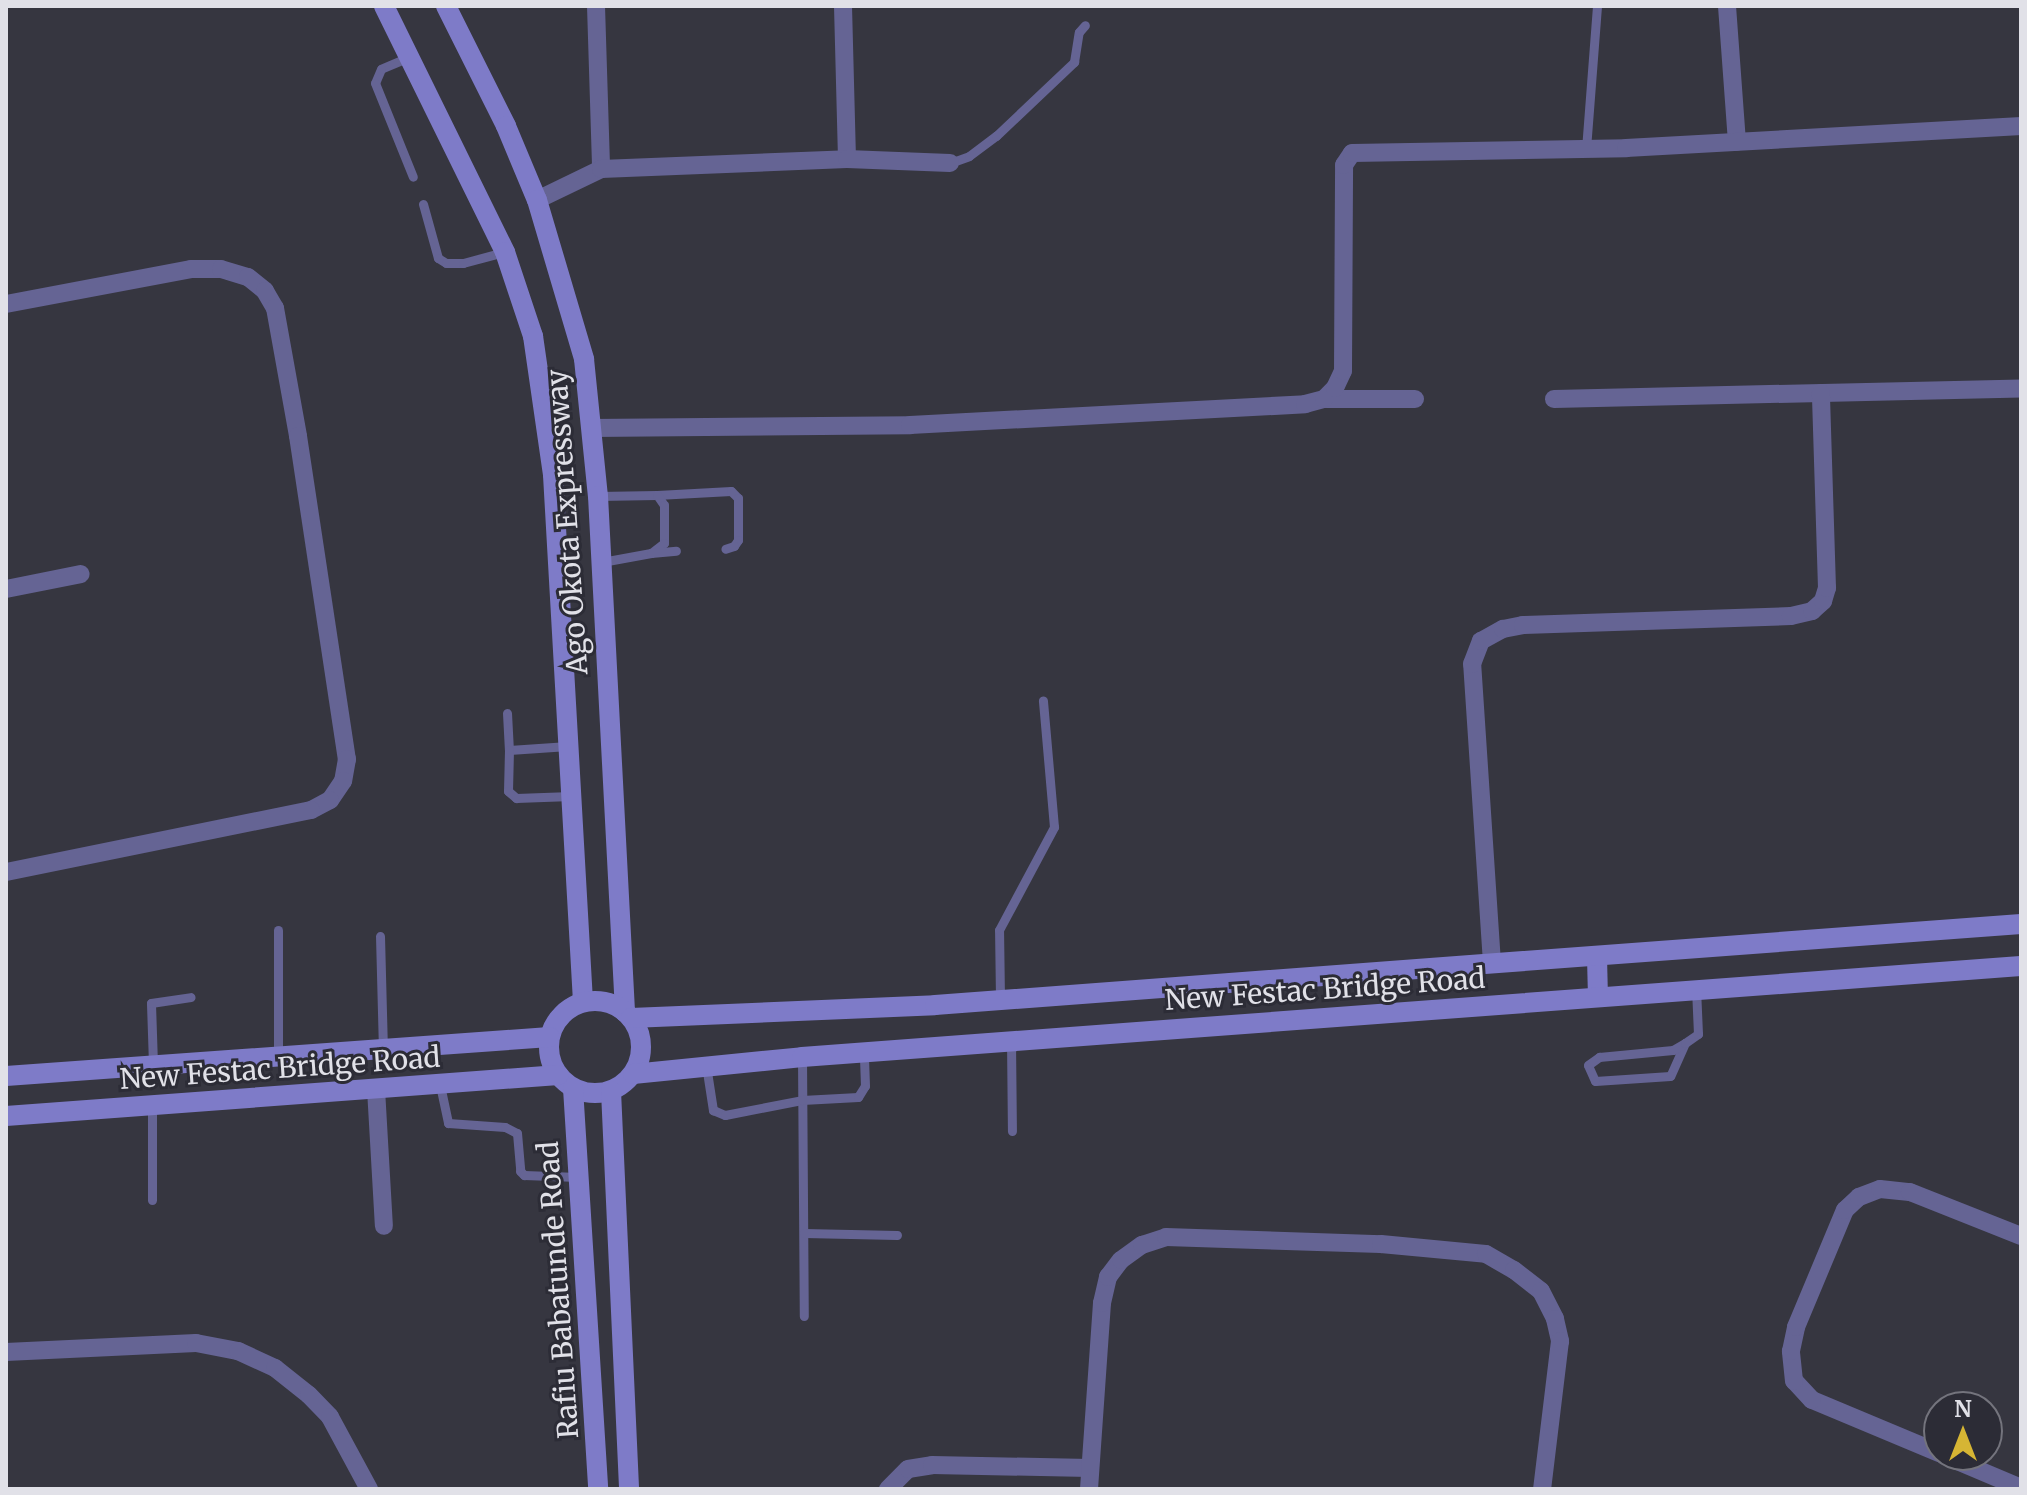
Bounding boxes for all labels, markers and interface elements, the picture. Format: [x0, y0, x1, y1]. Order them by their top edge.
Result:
street label: Ago Okota Expressway [540, 368, 594, 676]
street label: New Festac Bridge Road [1164, 961, 1486, 1017]
street label: New Festac Bridge Road [119, 1040, 441, 1096]
street label: Rafiu Babatunde Road [531, 1140, 585, 1440]
north arrow [1923, 1391, 2003, 1471]
text: N [1954, 1395, 1972, 1423]

